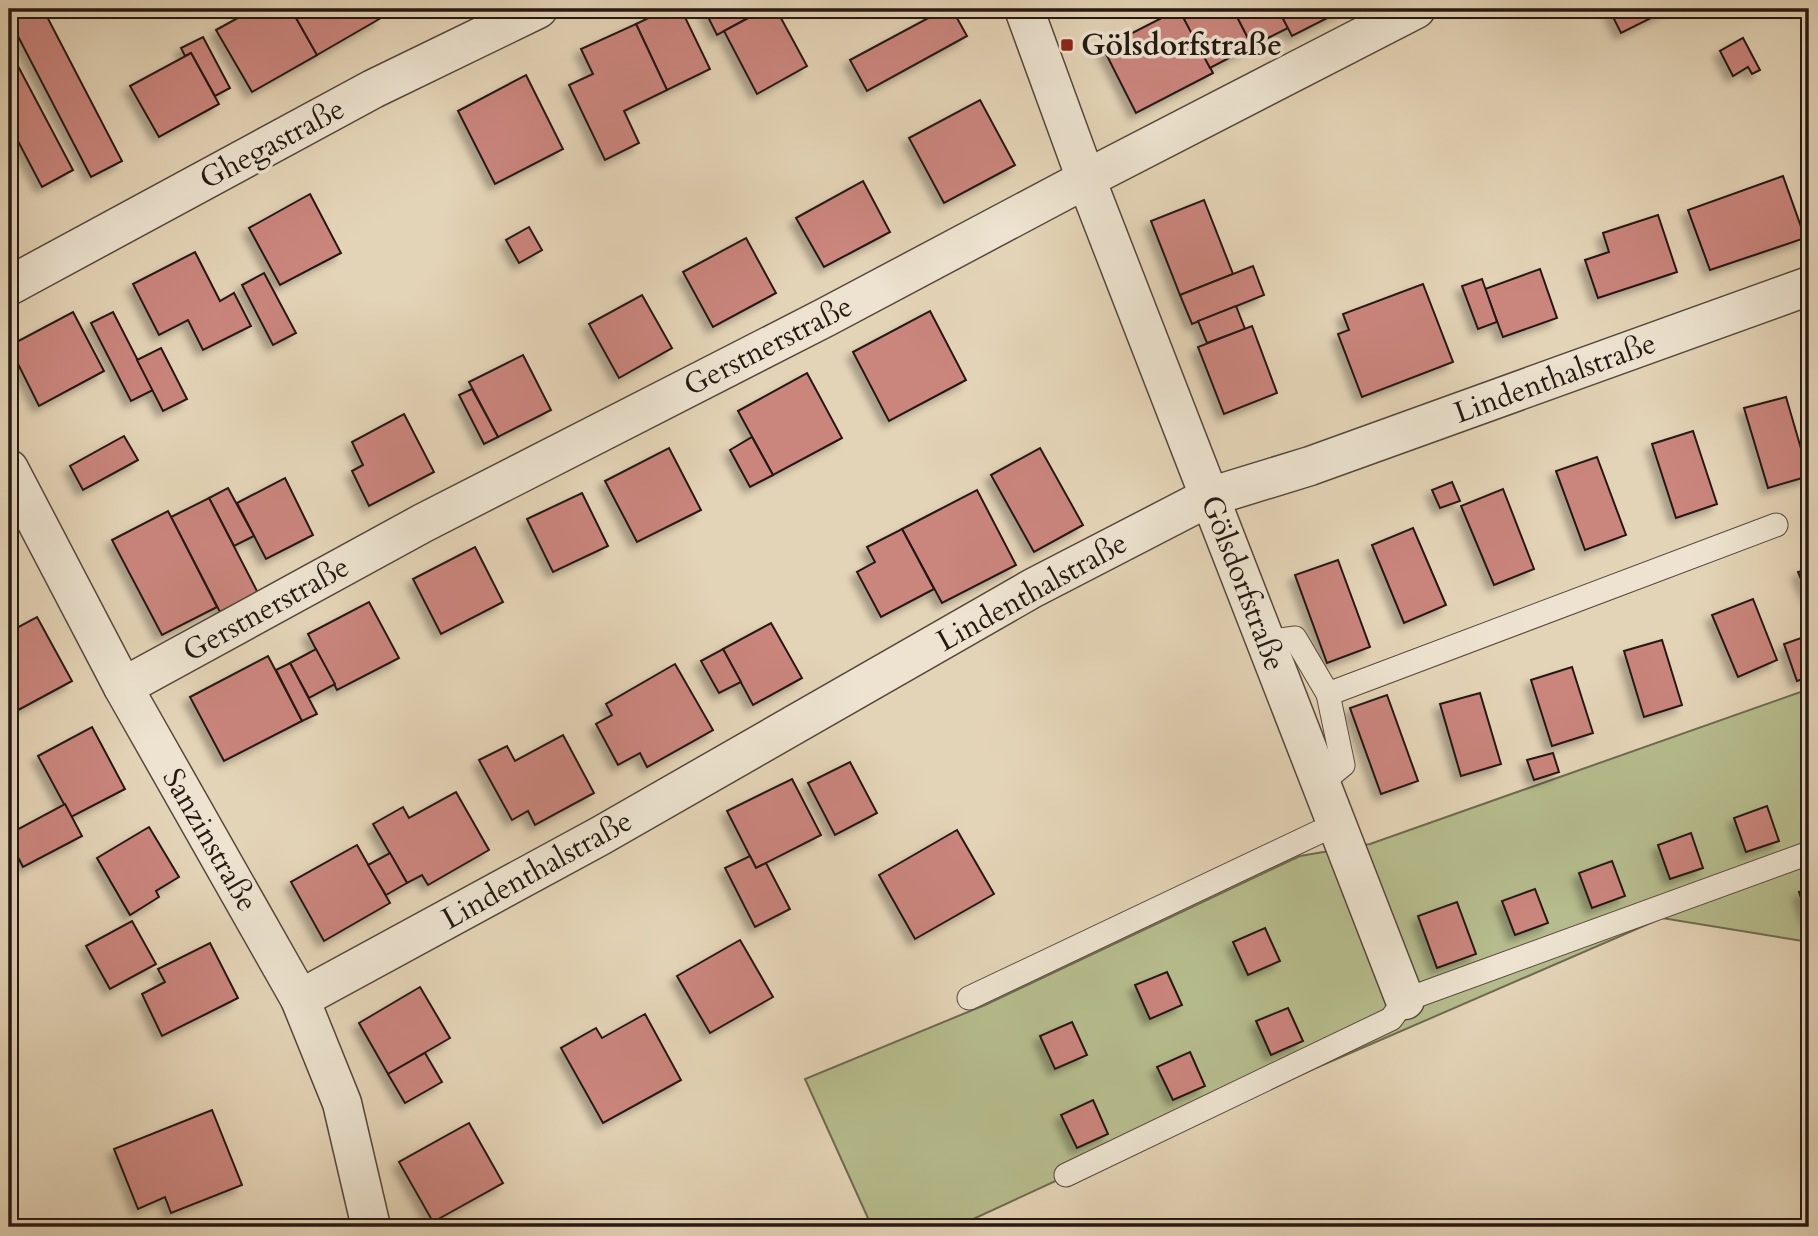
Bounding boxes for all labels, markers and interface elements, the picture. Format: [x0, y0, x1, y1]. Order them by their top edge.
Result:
place label: Gölsdorfstraße [1081, 25, 1282, 66]
marker: Gölsdorfstraße [1059, 37, 1075, 53]
street label: Ghegastraße [192, 89, 352, 199]
street label: Gerstnerstraße [677, 286, 859, 406]
street label: Lindenthalstraße [1449, 323, 1661, 433]
street label: Gölsdorfstraße [1191, 489, 1295, 677]
street label: Lindenthalstraße [929, 523, 1135, 661]
street label: Gerstnerstraße [175, 546, 357, 672]
street label: Sanzinstraße [153, 761, 267, 919]
street label: Lindenthalstraße [434, 801, 640, 939]

